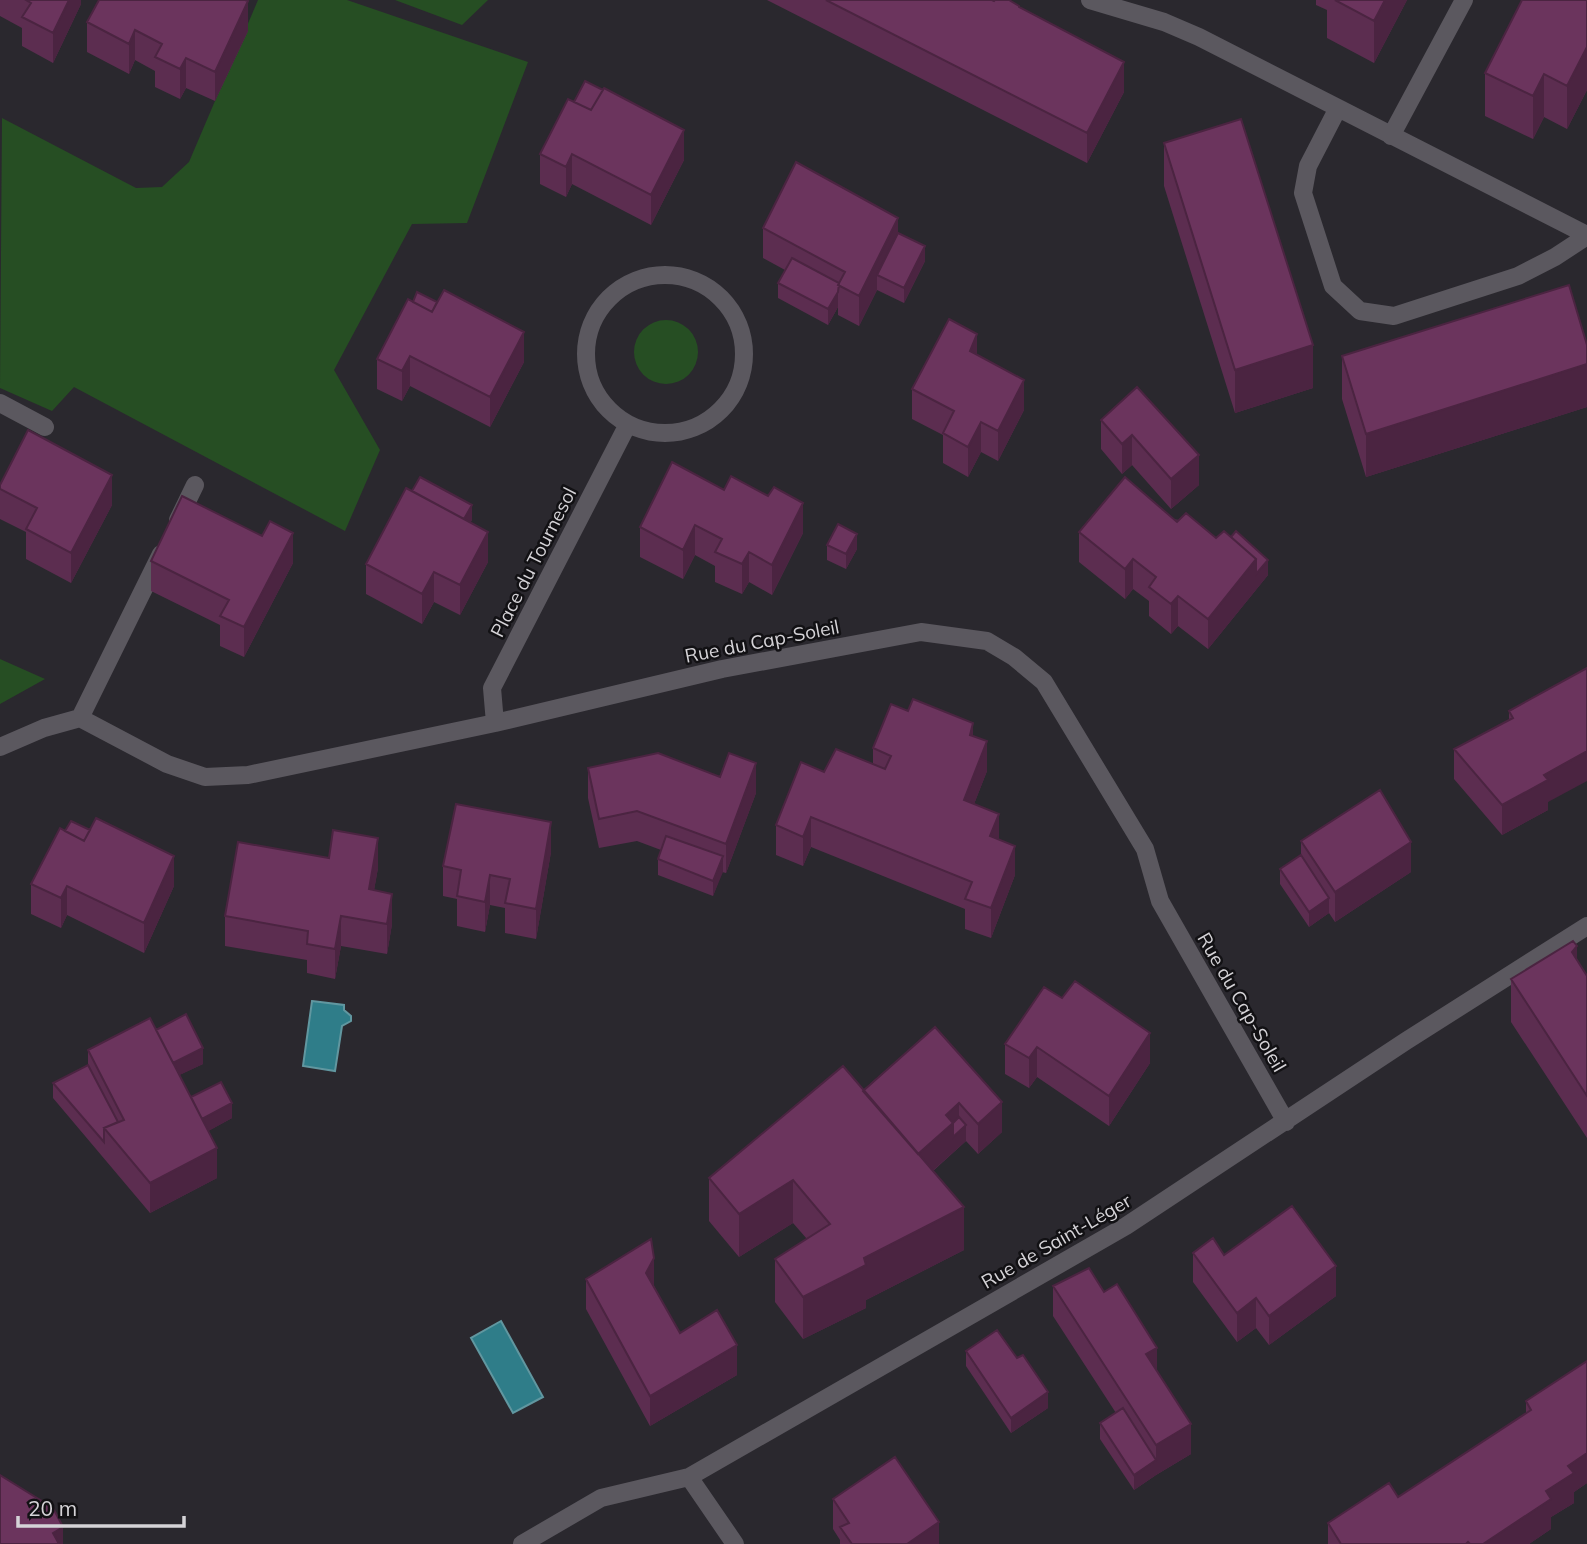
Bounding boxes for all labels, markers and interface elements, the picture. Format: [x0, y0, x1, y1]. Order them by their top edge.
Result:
street label: Place du Tournesol [485, 483, 581, 641]
street label: Rue du Cap-Soleil [683, 614, 841, 668]
street label: Rue du Cap-Soleil [1192, 928, 1292, 1076]
street label: Rue de Saint-Léger [977, 1188, 1135, 1294]
scale bar [18, 1484, 184, 1528]
text: 20 m [28, 1495, 77, 1521]

